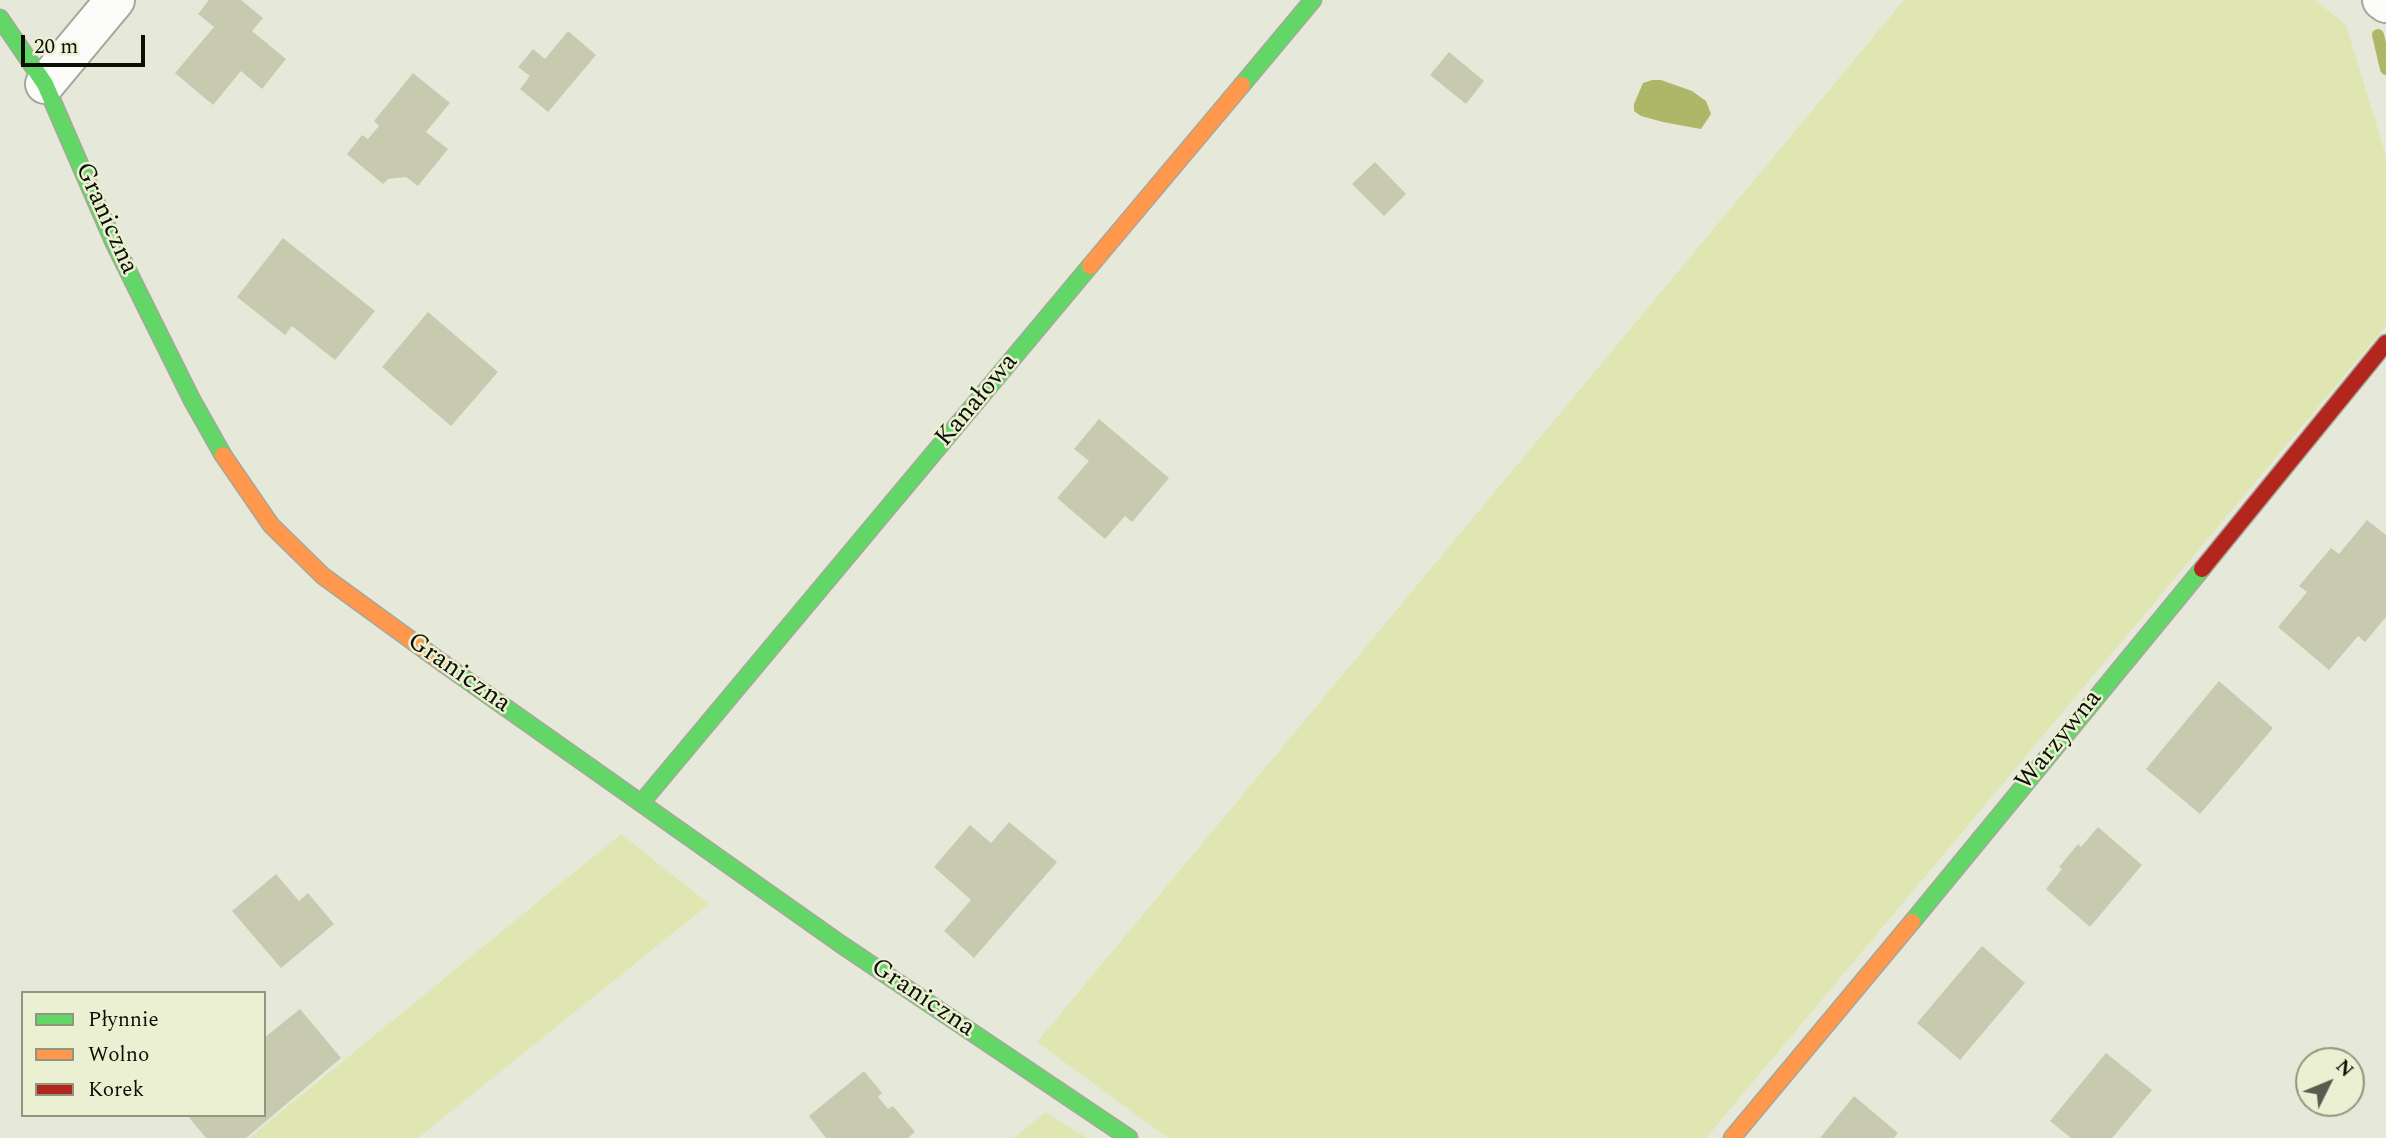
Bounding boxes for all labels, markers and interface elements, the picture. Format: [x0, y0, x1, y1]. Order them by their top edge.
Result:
scale bar [24, 21, 149, 65]
text: 20 m [34, 31, 78, 63]
street label: Graniczna [67, 158, 143, 280]
street label: Kanałowa [930, 348, 1026, 454]
street label: Graniczna [400, 627, 516, 721]
street label: Warzywna [2010, 684, 2110, 798]
street label: Graniczna [864, 953, 980, 1045]
legend [21, 991, 266, 1117]
text: Płynnie [88, 1004, 159, 1036]
text: Wolno [88, 1039, 149, 1071]
north arrow [2295, 1047, 2365, 1117]
text: N [2328, 1053, 2360, 1084]
text: Korek [88, 1074, 144, 1106]

